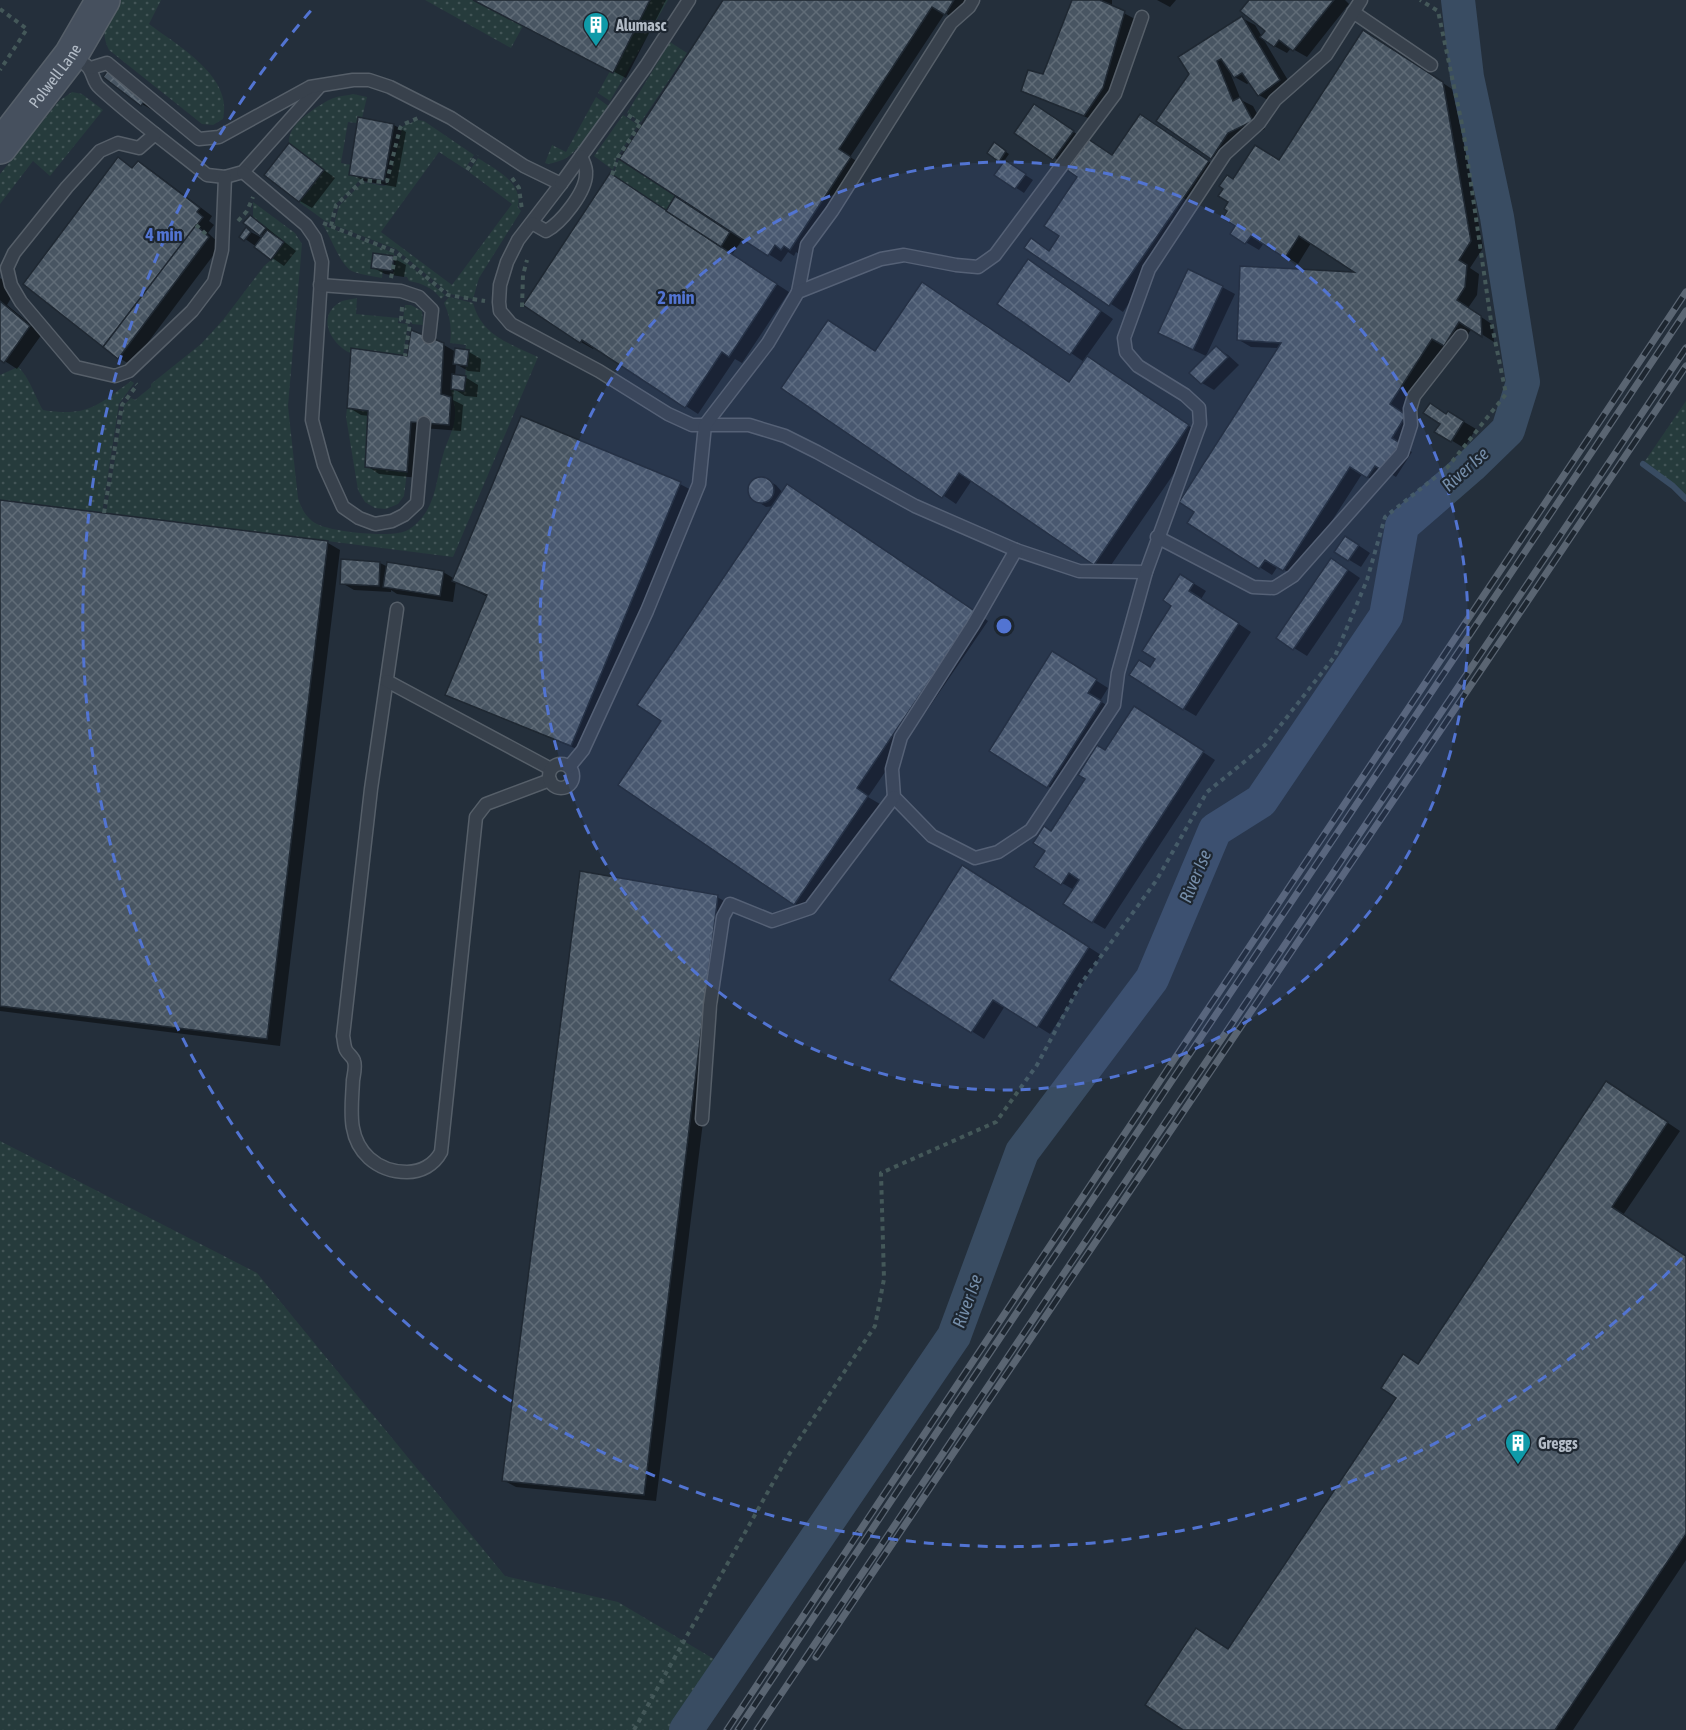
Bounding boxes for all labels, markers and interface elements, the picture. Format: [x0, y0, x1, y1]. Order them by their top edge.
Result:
building icon: Alumasc [581, 10, 611, 48]
place label: Alumasc [615, 16, 666, 34]
street label: Polwell Lane [25, 41, 85, 111]
text: 4 min [145, 224, 183, 245]
text: 2 min [658, 287, 695, 308]
water label: River Ise [1437, 443, 1493, 495]
centre of rings [994, 616, 1014, 636]
water label: River Ise [1175, 846, 1215, 906]
water label: River Ise [948, 1271, 986, 1331]
building icon: Greggs [1503, 1428, 1533, 1466]
place label: Greggs [1538, 1434, 1578, 1452]

